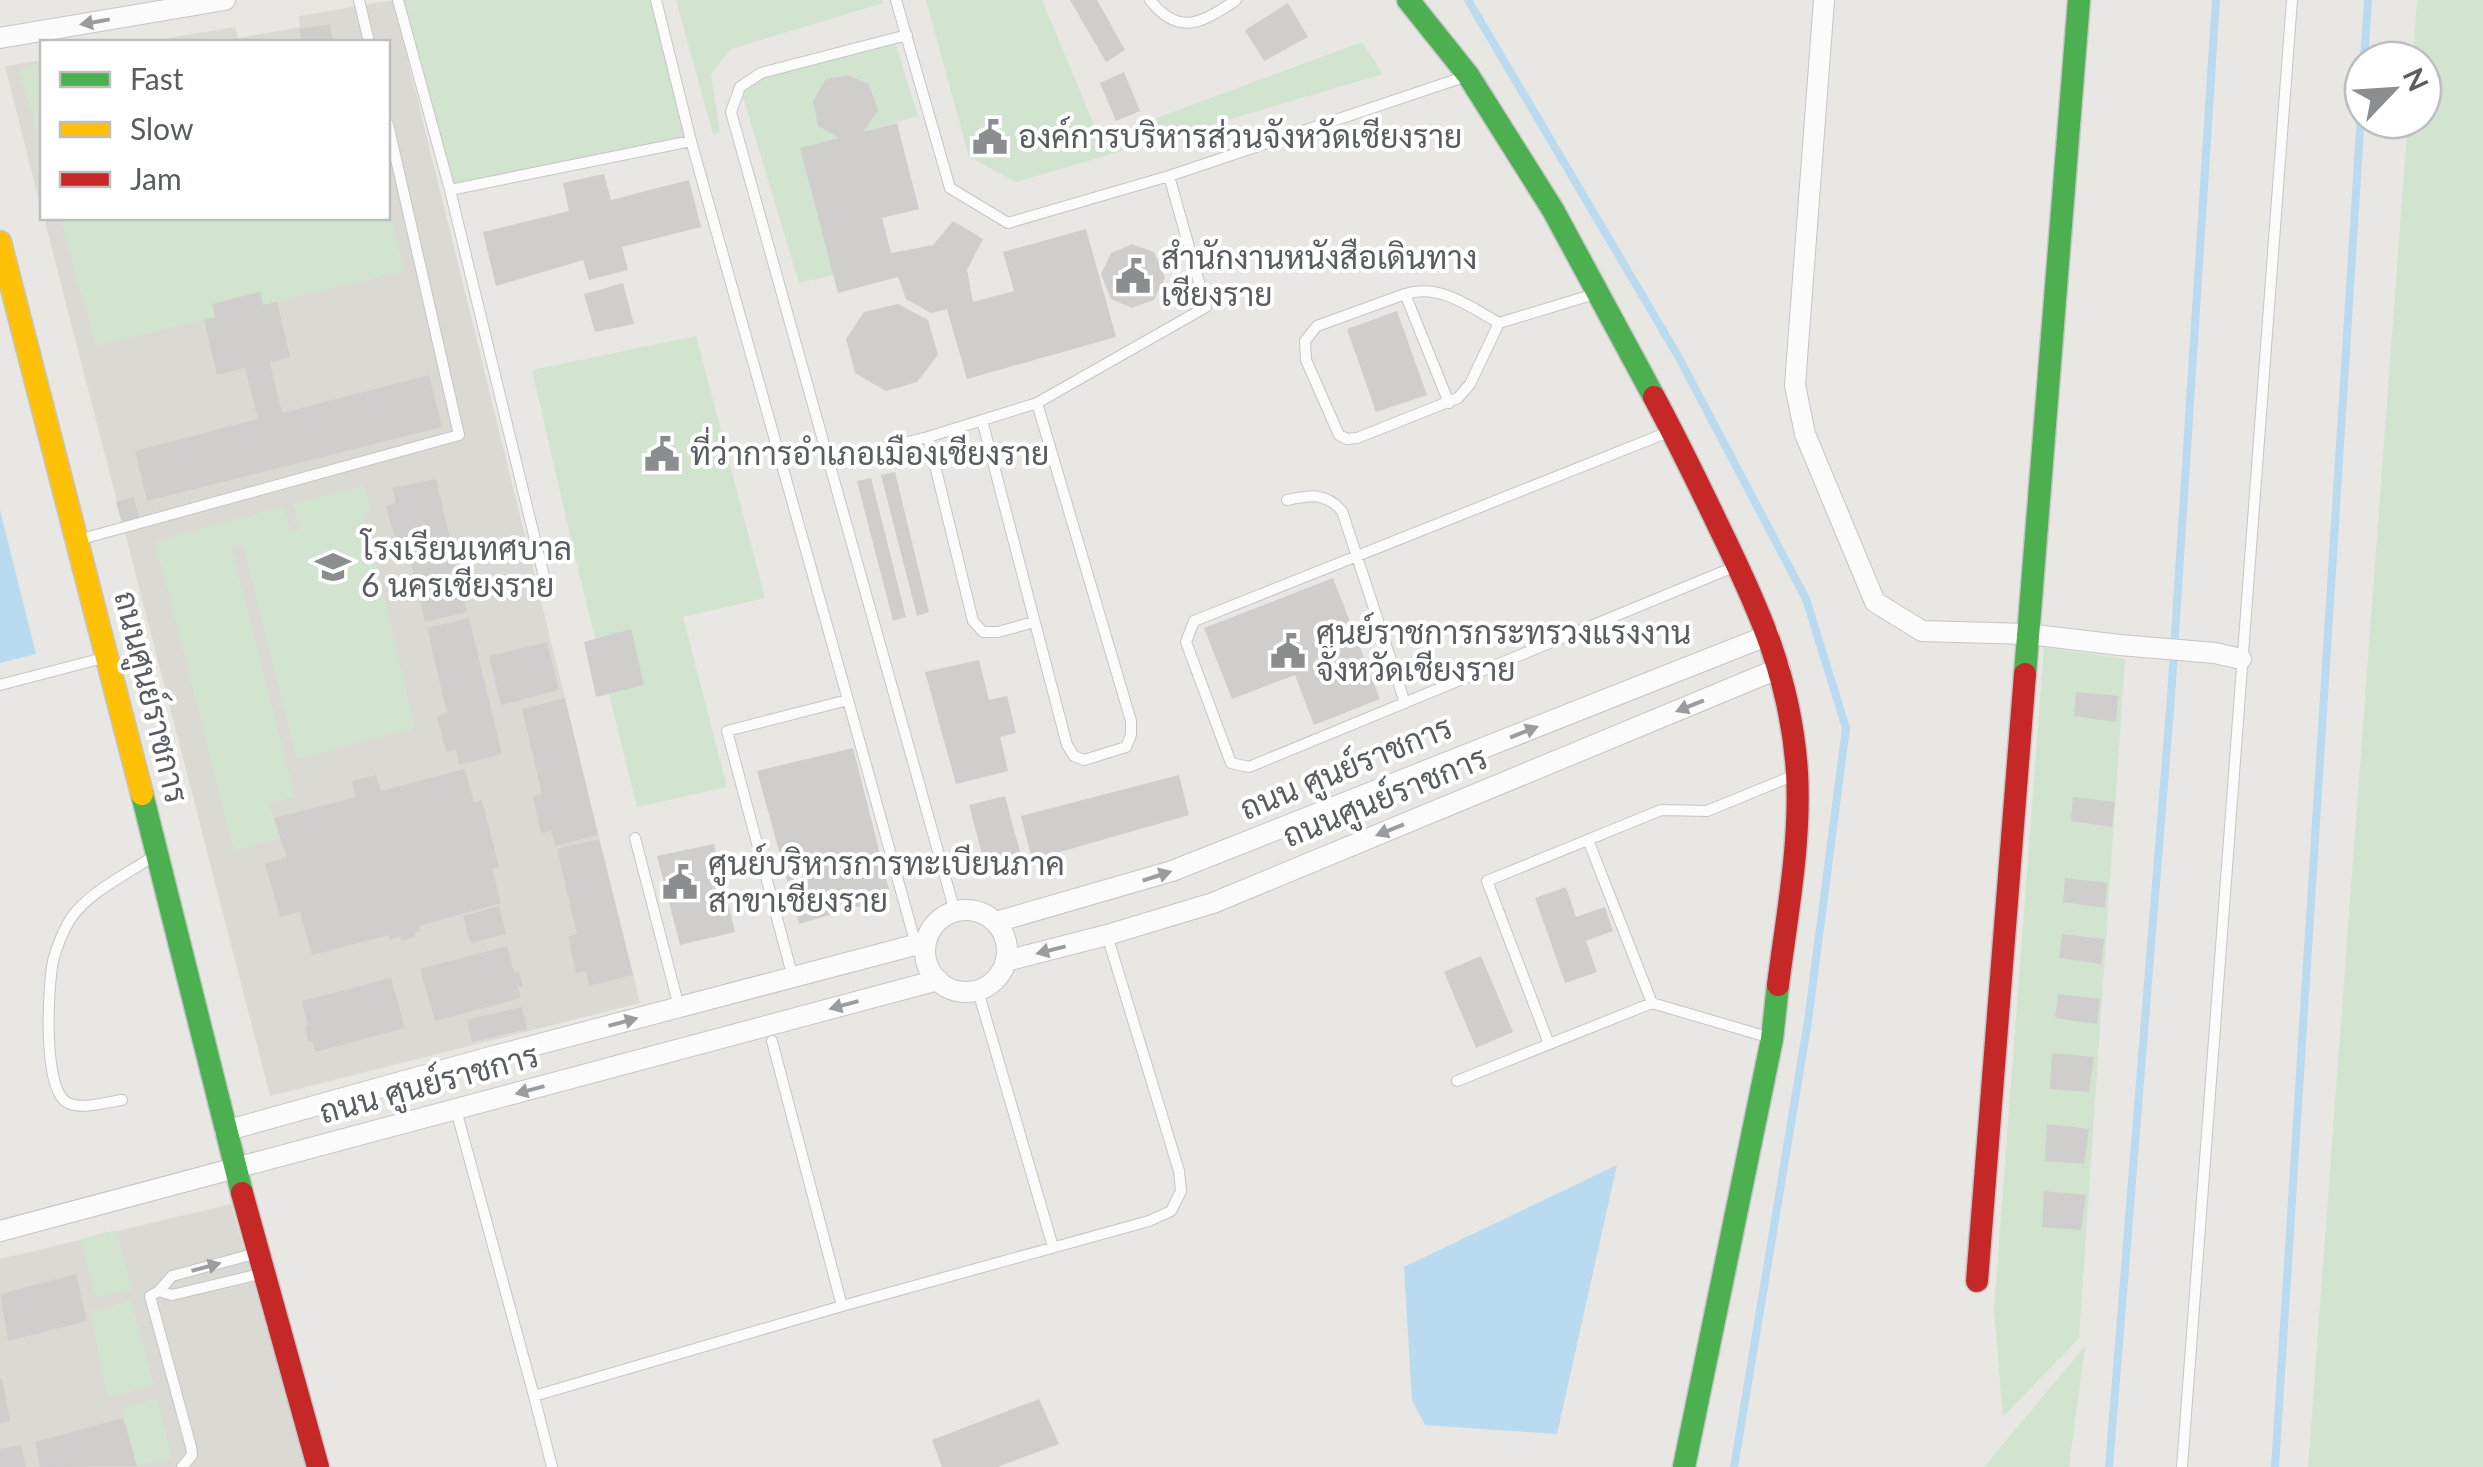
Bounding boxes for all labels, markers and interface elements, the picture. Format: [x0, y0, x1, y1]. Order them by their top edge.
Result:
one-way arrow [78, 15, 110, 30]
legend [40, 40, 390, 220]
north arrow [2343, 40, 2443, 140]
text: Fast [130, 60, 184, 96]
text: N [2397, 62, 2437, 96]
text: Slow [130, 110, 194, 146]
place label: องค์การบริหารส่วนจังหวัดเชียงราย [1018, 116, 1462, 155]
public building icon: องค์การบริหารส่วนจังหวัดเชียงราย [971, 118, 1009, 156]
text: Jam [130, 160, 182, 196]
place label: สำนักงานหนังสือเดินทาง เชียงราย [1161, 237, 1477, 313]
public building icon: สำนักงานหนังสือเดินทาง เชียงราย [1114, 257, 1152, 295]
place label: ที่ว่าการอำเภอเมืองเชียงราย [690, 426, 1049, 472]
public building icon: ที่ว่าการอำเภอเมืองเชียงราย [643, 435, 681, 473]
place label: โรงเรียนเทศบาล 6 นครเชียงราย [359, 528, 572, 604]
school or university icon: โรงเรียนเทศบาล 6 นครเชียงราย [314, 548, 352, 586]
street label: ถนนศูนย์ราชการ [103, 587, 198, 808]
place label: ศูนย์ราชการกระทรวงแรงงาน จังหวัดเชียงราย [1316, 612, 1691, 688]
public building icon: ศูนย์ราชการกระทรวงแรงงาน จังหวัดเชียงราย [1269, 632, 1307, 670]
one-way arrow [1675, 698, 1705, 714]
street label: ถนน ศูนย์ราชการ [1234, 706, 1459, 831]
one-way arrow [1510, 723, 1540, 739]
street label: ถนนศูนย์ราชการ [1276, 737, 1494, 858]
one-way arrow [1375, 822, 1405, 838]
place label: ศูนย์บริหารการทะเบียนภาค สาขาเชียงราย [708, 843, 1065, 919]
public building icon: ศูนย์บริหารการทะเบียนภาค สาขาเชียงราย [661, 863, 699, 901]
one-way arrow [1142, 868, 1172, 883]
one-way arrow [1035, 942, 1066, 958]
one-way arrow [828, 998, 859, 1014]
one-way arrow [608, 1014, 639, 1030]
street label: ถนน ศูนย์ราชการ [315, 1035, 544, 1134]
one-way arrow [514, 1083, 545, 1098]
one-way arrow [191, 1259, 222, 1275]

